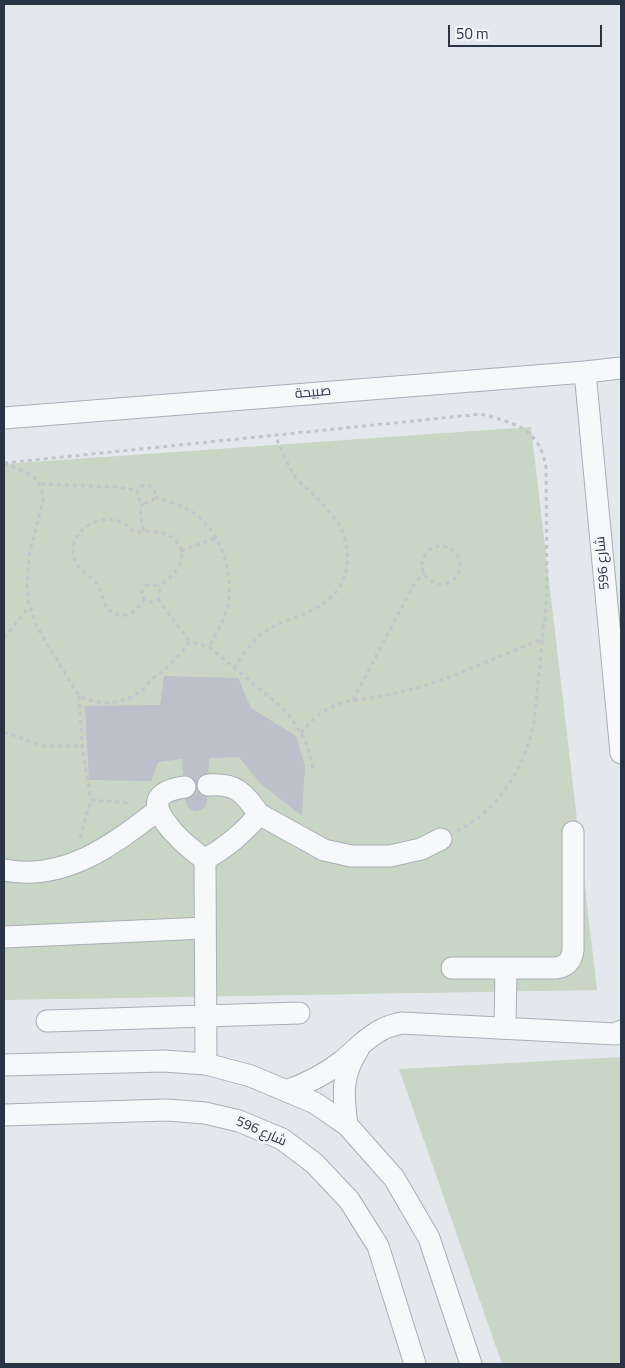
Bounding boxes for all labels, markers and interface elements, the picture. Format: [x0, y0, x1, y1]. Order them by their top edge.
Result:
scale bar [450, 15, 604, 47]
text: 50 m [456, 22, 489, 45]
street label: صبيحة [294, 383, 332, 403]
street label: شارع 596 [592, 536, 614, 590]
street label: شارع 596 [233, 1113, 289, 1151]

